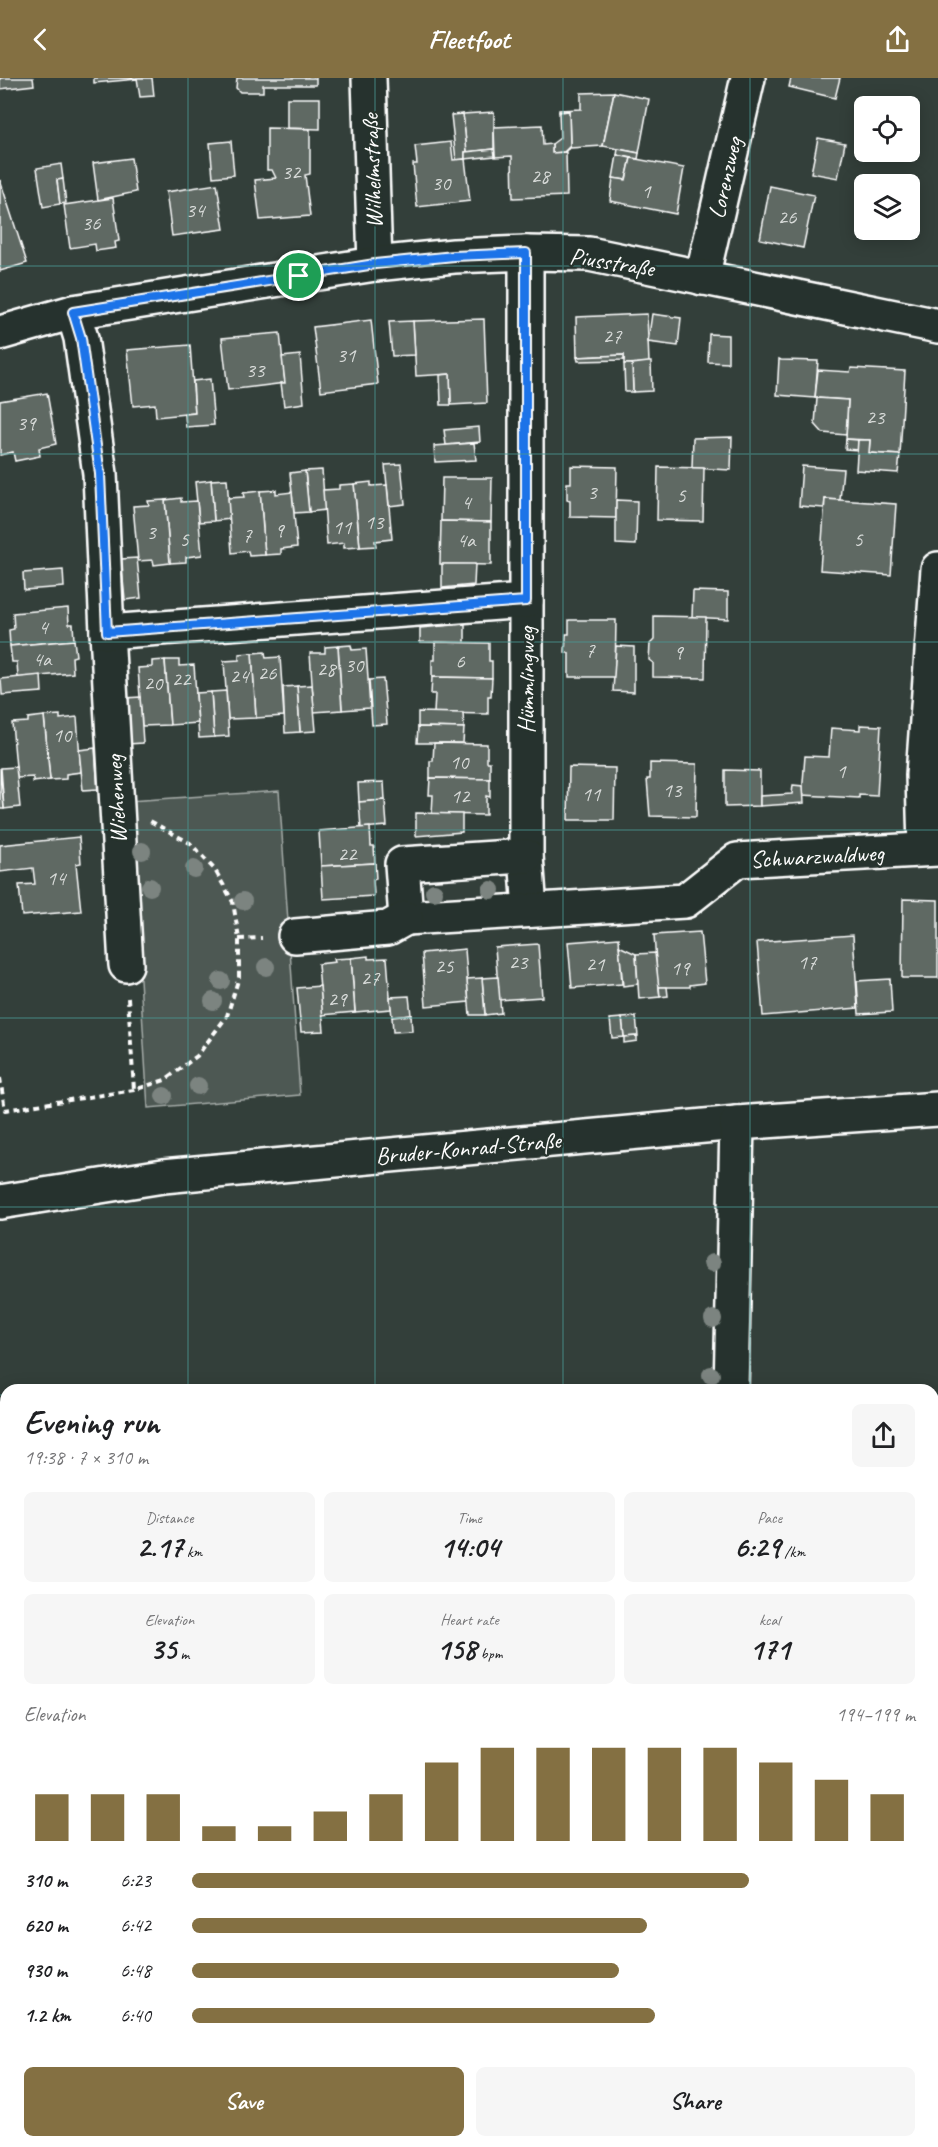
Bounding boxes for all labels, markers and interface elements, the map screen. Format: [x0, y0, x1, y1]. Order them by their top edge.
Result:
text: Fleetfoot [428, 22, 510, 56]
icon: back [24, 23, 57, 56]
icon: share [881, 23, 914, 56]
map controls [854, 96, 920, 240]
button: locate [854, 96, 920, 162]
street label: Wilhelmstraße [355, 111, 389, 229]
street label: Lorenzweg [701, 132, 749, 221]
house number: 32 [282, 159, 302, 185]
house number: 28 [531, 163, 552, 189]
house number: 30 [432, 170, 452, 196]
button: layers [854, 174, 920, 240]
house number: 1 [641, 178, 652, 204]
house number: 34 [186, 197, 207, 223]
house number: 26 [778, 204, 797, 230]
house number: 36 [82, 210, 101, 236]
street label: Piusstraße [568, 241, 658, 284]
pin [273, 250, 324, 301]
icon: arrive [282, 259, 315, 292]
house number: 27 [603, 323, 623, 349]
house number: 31 [337, 342, 357, 368]
house number: 33 [246, 357, 266, 383]
house number: 23 [866, 404, 886, 430]
house number: 39 [17, 410, 37, 436]
house number: 3 [587, 479, 598, 505]
house number: 5 [676, 482, 687, 508]
house number: 4 [461, 489, 473, 515]
house number: 13 [365, 509, 385, 535]
house number: 11 [333, 514, 353, 540]
house number: 9 [274, 517, 285, 543]
house number: 3 [146, 519, 157, 545]
house number: 7 [242, 522, 253, 548]
house number: 5 [179, 526, 190, 552]
house number: 5 [853, 526, 864, 552]
house number: 4a [457, 527, 477, 553]
house number: 4 [38, 614, 50, 640]
street label: Hümmlingweg [511, 625, 541, 734]
house number: 7 [585, 637, 596, 663]
house number: 9 [673, 639, 684, 665]
house number: 4a [33, 646, 53, 672]
house number: 6 [455, 648, 465, 674]
house number: 30 [345, 652, 365, 678]
house number: 28 [317, 656, 338, 682]
house number: 26 [258, 660, 277, 686]
house number: 24 [230, 663, 251, 689]
house number: 22 [172, 666, 192, 692]
house number: 20 [144, 670, 164, 696]
house number: 10 [53, 722, 73, 748]
house number: 10 [450, 749, 470, 775]
street label: Wiehenweg [99, 752, 133, 844]
house number: 1 [836, 758, 847, 784]
house number: 13 [663, 777, 683, 803]
house number: 11 [582, 781, 602, 807]
house number: 12 [451, 783, 471, 809]
street label: Schwarzwaldweg [749, 837, 886, 874]
house number: 22 [338, 841, 358, 867]
house number: 14 [47, 865, 68, 891]
house number: 23 [509, 949, 529, 975]
house number: 17 [798, 949, 818, 975]
house number: 21 [586, 951, 606, 977]
house number: 25 [435, 953, 455, 979]
house number: 19 [671, 955, 691, 981]
house number: 27 [361, 965, 381, 991]
house number: 29 [328, 986, 348, 1012]
street label: Bruder-Konrad-Straße [374, 1125, 564, 1171]
text: Evening run [24, 1401, 159, 1443]
button: share [852, 1404, 915, 1467]
text: 19:38 · 7 × 310 m [24, 1445, 148, 1470]
text: Distance [146, 1508, 193, 1528]
text: Time [457, 1508, 482, 1528]
text: Pace [757, 1508, 782, 1528]
text: 2.17 [137, 1528, 183, 1566]
text: 14:04 [440, 1528, 499, 1566]
text: 6:29 [734, 1528, 780, 1566]
text: km [183, 1542, 202, 1562]
text: /km [780, 1542, 805, 1562]
text: Elevation [145, 1610, 194, 1630]
text: Heart rate [440, 1610, 499, 1630]
text: kcal [759, 1610, 780, 1630]
text: 35 [150, 1630, 176, 1668]
text: 158 [437, 1630, 477, 1668]
text: 171 [749, 1630, 790, 1668]
text: m [176, 1644, 189, 1664]
text: bpm [477, 1644, 502, 1664]
text: Elevation [24, 1702, 86, 1727]
text: 194–199 m [836, 1702, 915, 1727]
text: 310 m [24, 1868, 67, 1893]
text: 6:23 [120, 1868, 151, 1893]
text: 620 m [24, 1913, 68, 1938]
text: 6:42 [120, 1913, 151, 1938]
text: 930 m [24, 1958, 67, 1983]
text: 6:48 [120, 1958, 151, 1983]
text: 1.2 km [24, 2003, 71, 2028]
text: 6:40 [120, 2003, 151, 2028]
button: Save [24, 2067, 464, 2136]
button: Share [476, 2067, 915, 2136]

